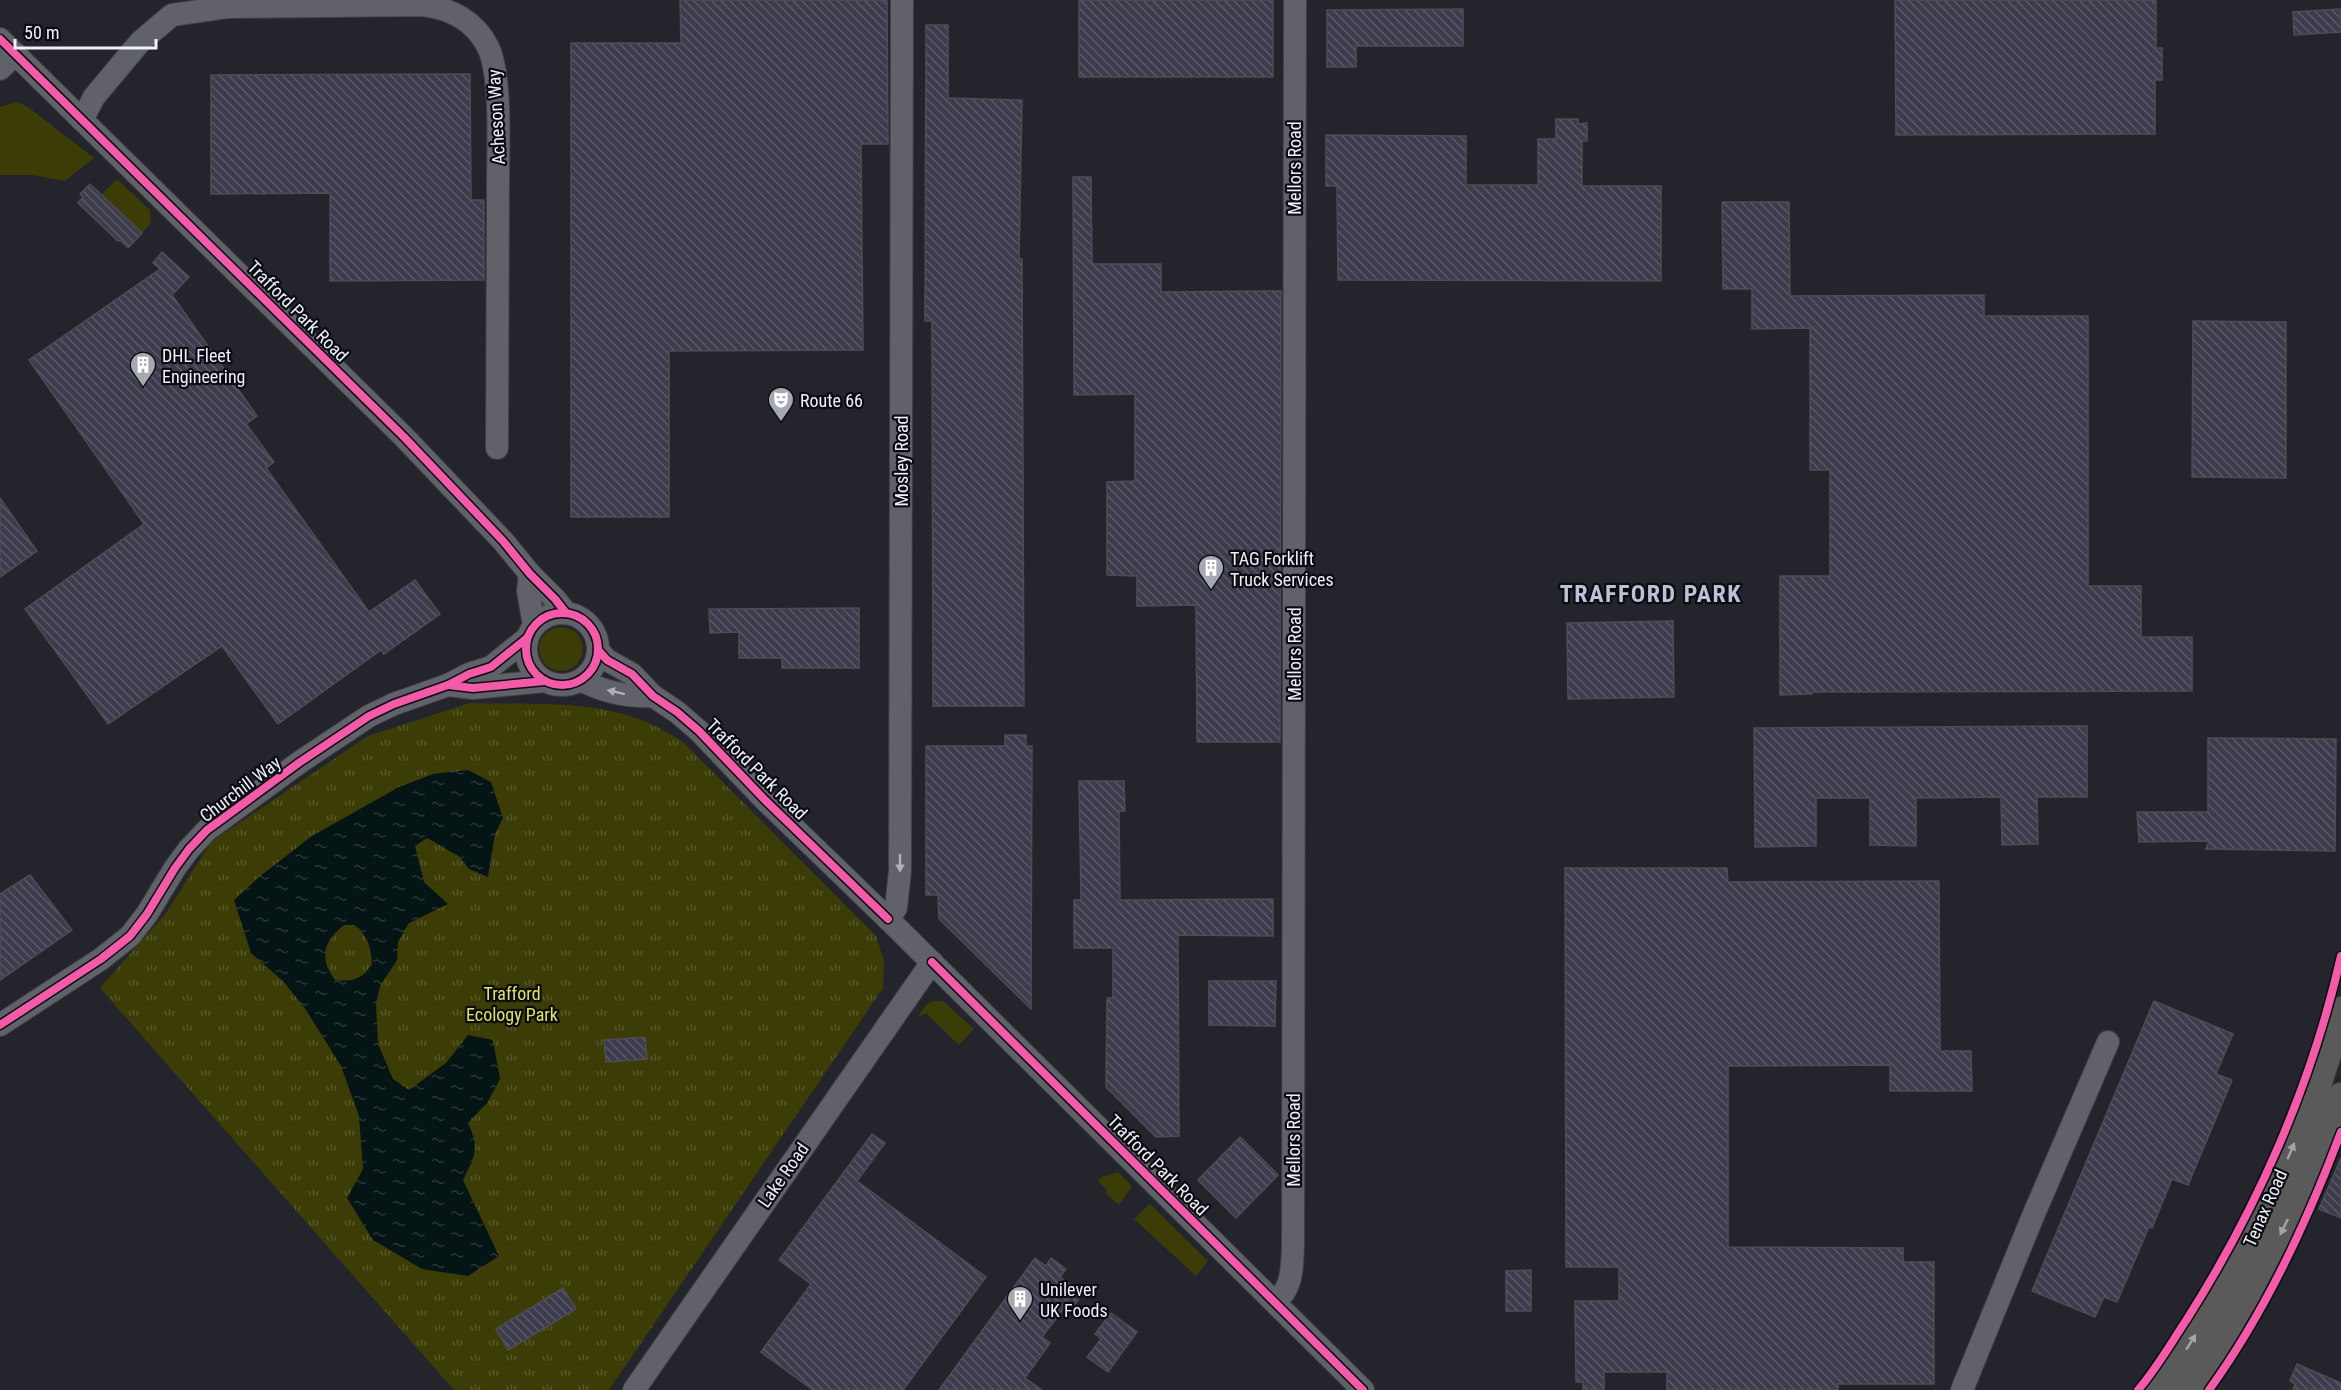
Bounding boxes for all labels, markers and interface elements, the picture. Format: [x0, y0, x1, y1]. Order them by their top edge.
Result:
scale bar [15, 12, 156, 50]
text: 50 m [24, 22, 59, 43]
street label: Acheson Way [483, 68, 509, 165]
street label: Mellors Road [1284, 121, 1305, 215]
street label: Trafford Park Road [243, 256, 353, 366]
place label: DHL Fleet Engineering [162, 345, 245, 387]
building icon: DHL Fleet Engineering [128, 350, 158, 388]
theatre icon: Route 66 [766, 385, 796, 423]
place label: Route 66 [800, 390, 863, 411]
street label: Mosley Road [891, 415, 912, 507]
place label: TAG Forklift Truck Services [1230, 548, 1334, 590]
building icon: TAG Forklift Truck Services [1196, 553, 1226, 591]
district label: TRAFFORD PARK [1560, 580, 1742, 608]
street label: Mellors Road [1284, 607, 1305, 701]
one-way arrow [607, 687, 625, 697]
street label: Trafford Park Road [702, 714, 812, 824]
street label: Churchill Way [195, 751, 285, 826]
one-way arrow [895, 854, 905, 873]
park label: Trafford Ecology Park [466, 983, 558, 1025]
street label: Mellors Road [1283, 1093, 1304, 1187]
street label: Trafford Park Road [1103, 1110, 1213, 1220]
street label: Lake Road [753, 1139, 813, 1211]
one-way arrow [2286, 1141, 2296, 1159]
street label: Tenax Road [2239, 1166, 2291, 1250]
one-way arrow [2280, 1219, 2289, 1236]
place label: Unilever UK Foods [1040, 1279, 1108, 1321]
building icon: Unilever UK Foods [1005, 1284, 1035, 1322]
one-way arrow [2186, 1334, 2197, 1350]

